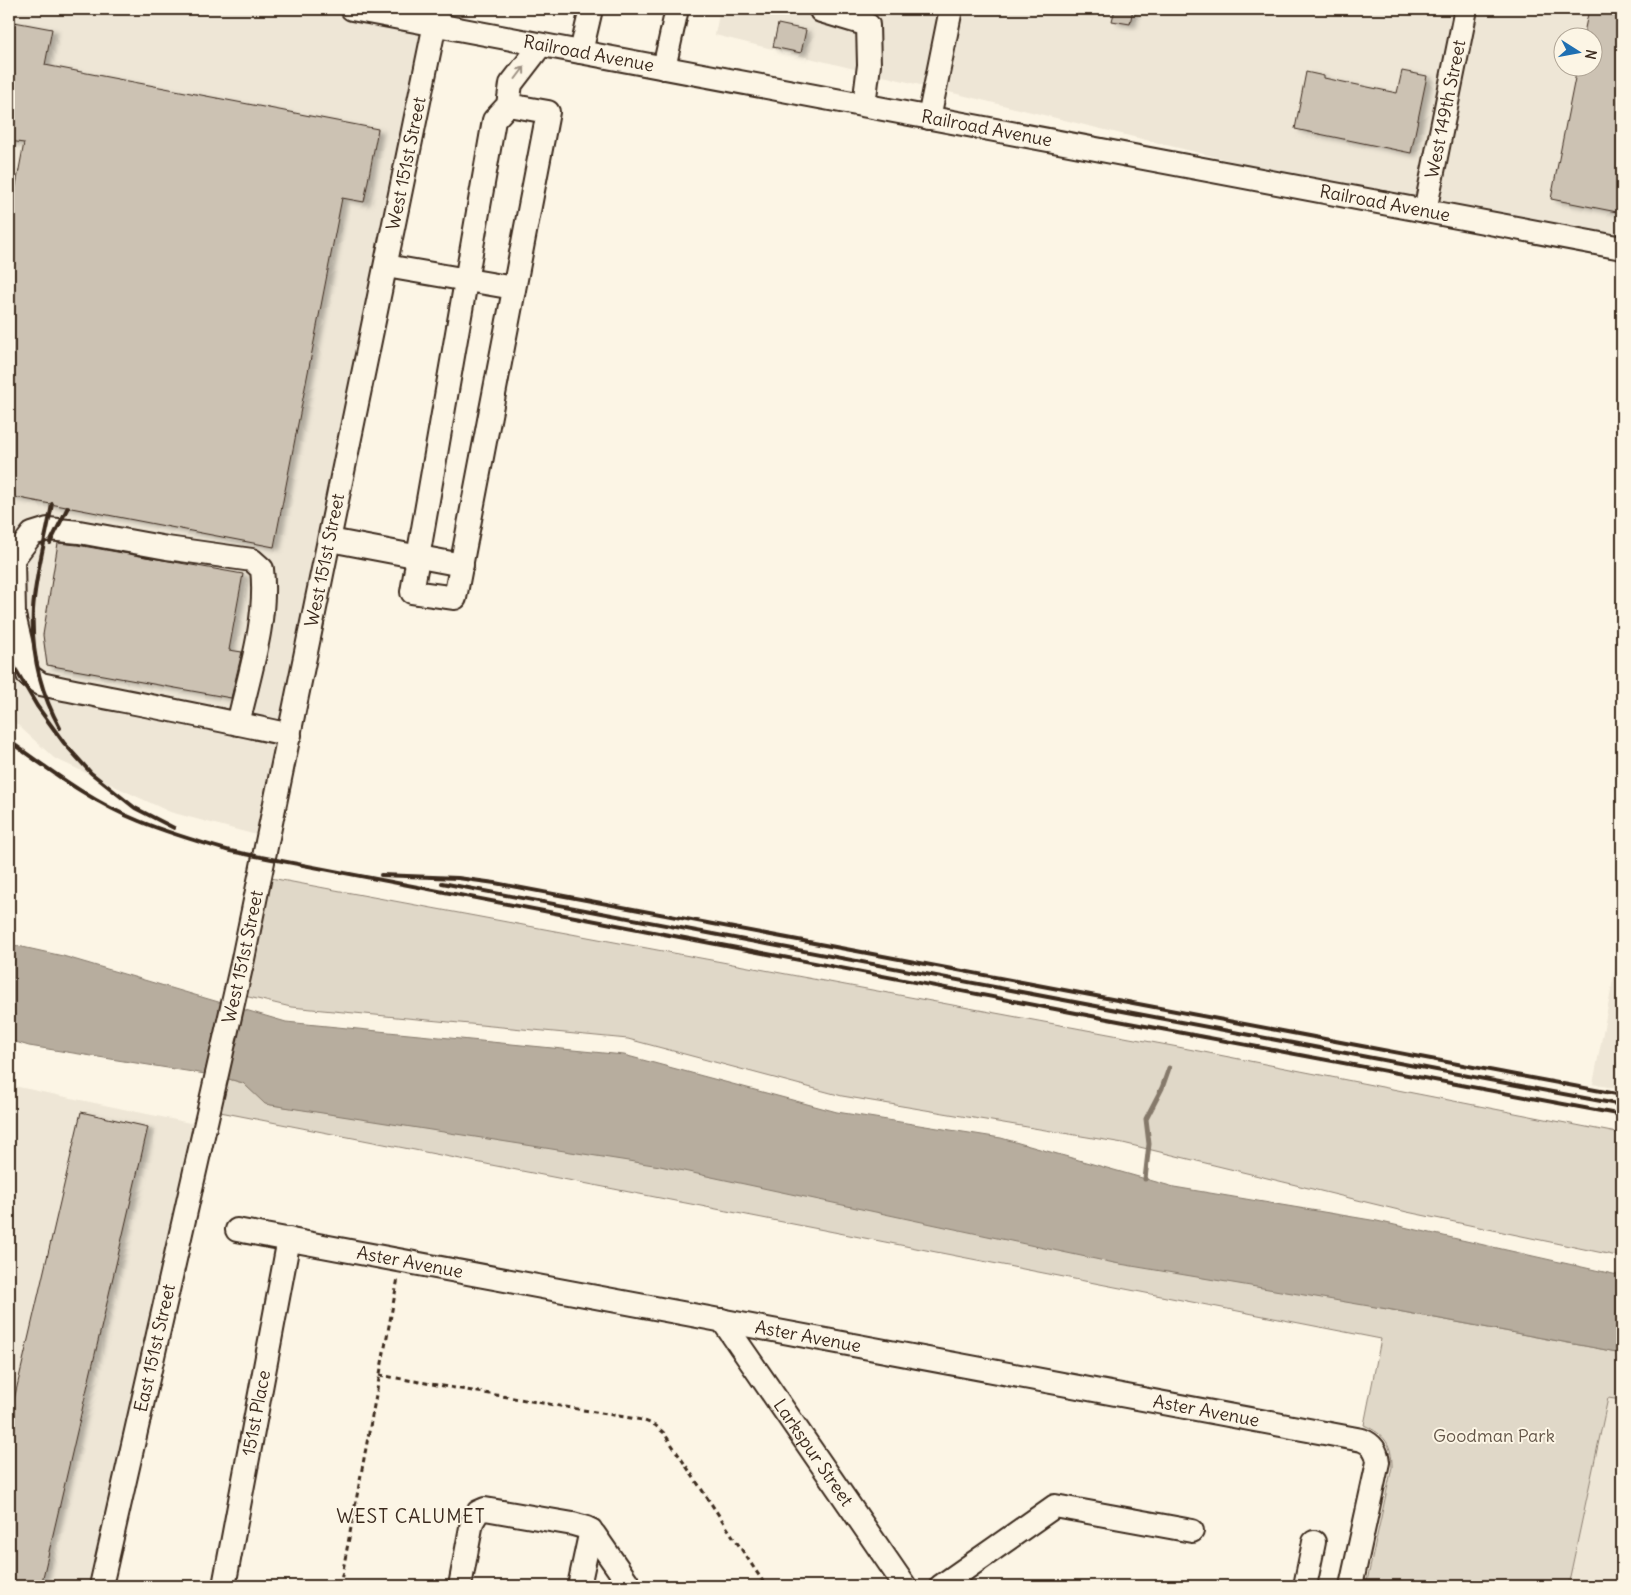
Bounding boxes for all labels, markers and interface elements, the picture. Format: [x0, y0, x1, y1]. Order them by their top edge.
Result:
north arrow [1554, 28, 1604, 78]
street label: Railroad Avenue [522, 30, 656, 77]
street label: West 149th Street [1420, 38, 1470, 180]
text: N [1581, 48, 1601, 61]
one-way arrow [514, 67, 525, 80]
street label: West 151st Street [381, 95, 431, 232]
street label: Railroad Avenue [920, 104, 1054, 152]
street label: Railroad Avenue [1318, 179, 1452, 226]
street label: West 151st Street [300, 492, 349, 629]
street label: West 151st Street [217, 888, 268, 1025]
street label: Aster Avenue [355, 1241, 465, 1283]
street label: East 151st Street [129, 1282, 180, 1414]
street label: Aster Avenue [753, 1315, 863, 1357]
street label: 151st Place [237, 1368, 275, 1458]
street label: Aster Avenue [1151, 1389, 1261, 1432]
street label: Larkspur Street [769, 1394, 859, 1510]
park label: Goodman Park [1433, 1424, 1555, 1447]
district label: WEST CALUMET [336, 1504, 486, 1528]

